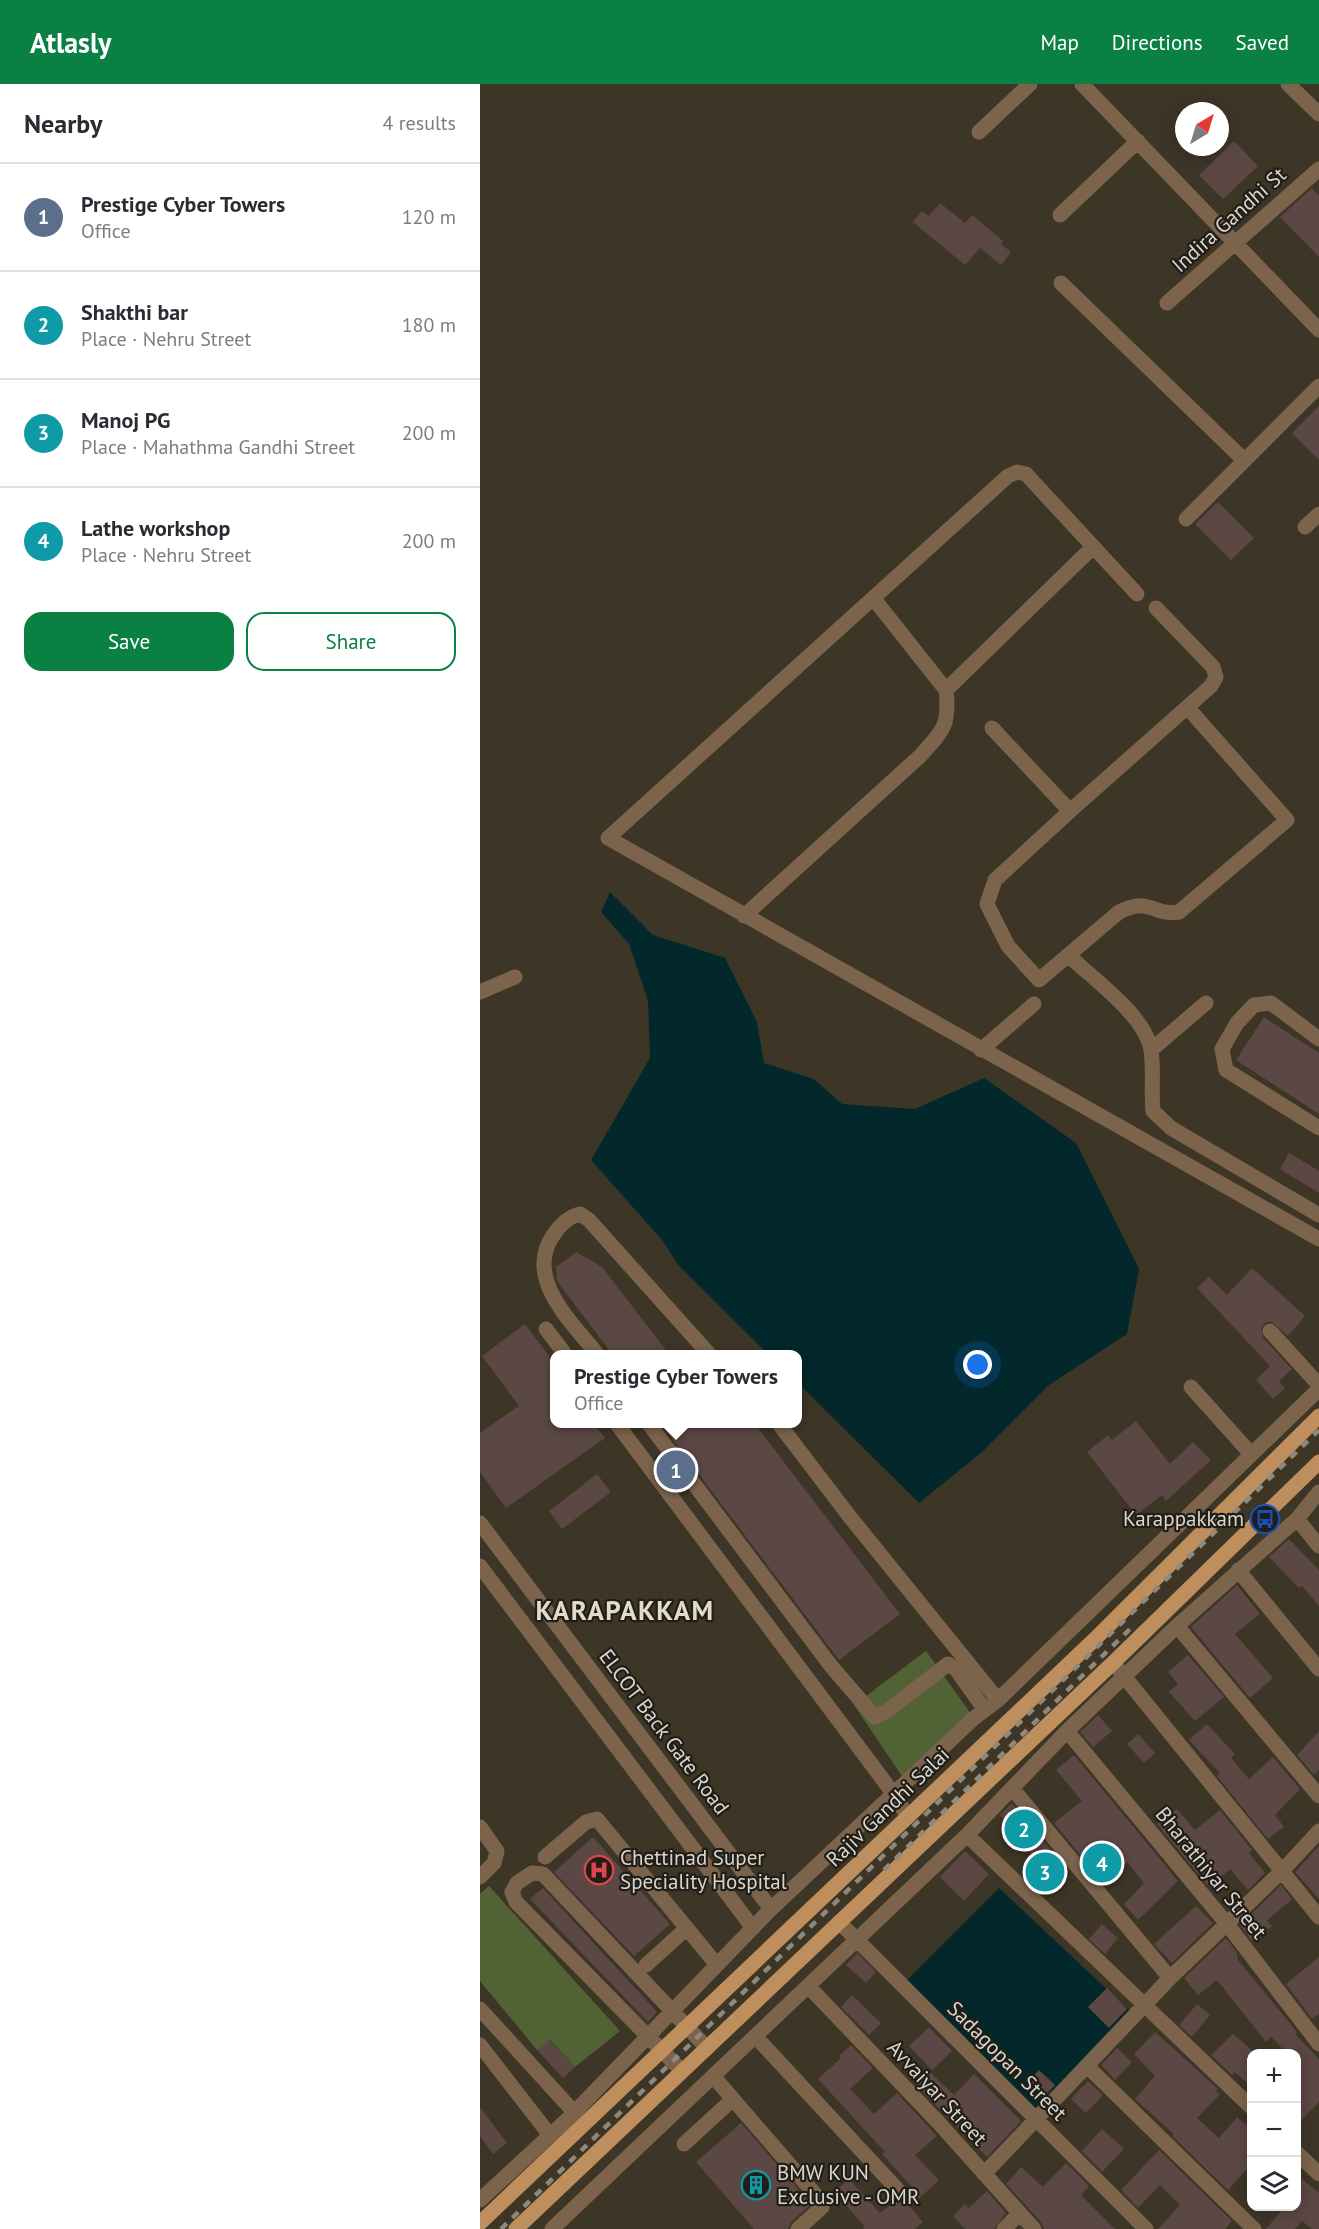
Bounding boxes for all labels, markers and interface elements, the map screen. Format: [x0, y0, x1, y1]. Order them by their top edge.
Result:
text: Atlasly [30, 24, 112, 61]
text: Map [1040, 29, 1079, 56]
text: Directions [1112, 29, 1203, 56]
text: Saved [1236, 29, 1289, 56]
north arrow [1175, 102, 1229, 156]
text: Nearby [24, 107, 102, 140]
text: 4 results [383, 110, 456, 136]
street label: Indira Gandhi St [1166, 161, 1291, 278]
text: Prestige Cyber Towers [81, 190, 285, 218]
text: 1 [38, 204, 49, 230]
text: 120 m [402, 204, 456, 230]
text: Office [81, 218, 131, 244]
text: Shakthi bar [81, 298, 188, 326]
text: 2 [38, 312, 49, 338]
text: 180 m [402, 312, 456, 338]
text: Place · Nehru Street [81, 326, 251, 352]
text: Manoj PG [81, 406, 171, 434]
text: 3 [38, 420, 49, 446]
text: 200 m [402, 420, 456, 446]
text: Place · Mahathma Gandhi Street [81, 434, 355, 460]
text: Lathe workshop [81, 514, 230, 542]
text: 4 [38, 528, 49, 554]
text: 200 m [402, 528, 456, 554]
text: Place · Nehru Street [81, 542, 251, 568]
button: Save [24, 612, 234, 671]
button: Share [246, 612, 456, 671]
popup [550, 1350, 802, 1428]
your location [963, 1350, 992, 1379]
text: Prestige Cyber Towers [574, 1362, 778, 1390]
text: Office [574, 1390, 623, 1416]
pin: 1 [656, 1448, 696, 1492]
bus stop icon: Karappakkam [1249, 1503, 1281, 1535]
place label: Karappakkam [1123, 1505, 1244, 1532]
district label: KARAPAKKAM [535, 1593, 715, 1627]
street label: ELCOT Back Gate Road [593, 1644, 735, 1820]
street label: Rajiv Gandhi Salai [820, 1741, 955, 1872]
street label: Bharathiyar Street [1150, 1801, 1273, 1944]
pin: 2 [1004, 1806, 1044, 1852]
pin: 4 [1082, 1840, 1122, 1886]
place label: Chettinad Super Speciality Hospital [620, 1844, 787, 1895]
pin: 3 [1026, 1850, 1064, 1894]
hospital icon: Chettinad Super Speciality Hospital [583, 1854, 615, 1886]
street label: Sadagopan Street [942, 1995, 1073, 2126]
street label: Avvaiyar Street [882, 2034, 993, 2151]
map controls [1247, 2049, 1301, 2211]
button: + [1247, 2049, 1301, 2103]
button: − [1247, 2103, 1301, 2157]
button: layers [1247, 2157, 1301, 2211]
place label: BMW KUN Exclusive - OMR [777, 2159, 919, 2210]
building icon: BMW KUN Exclusive - OMR [740, 2169, 772, 2201]

